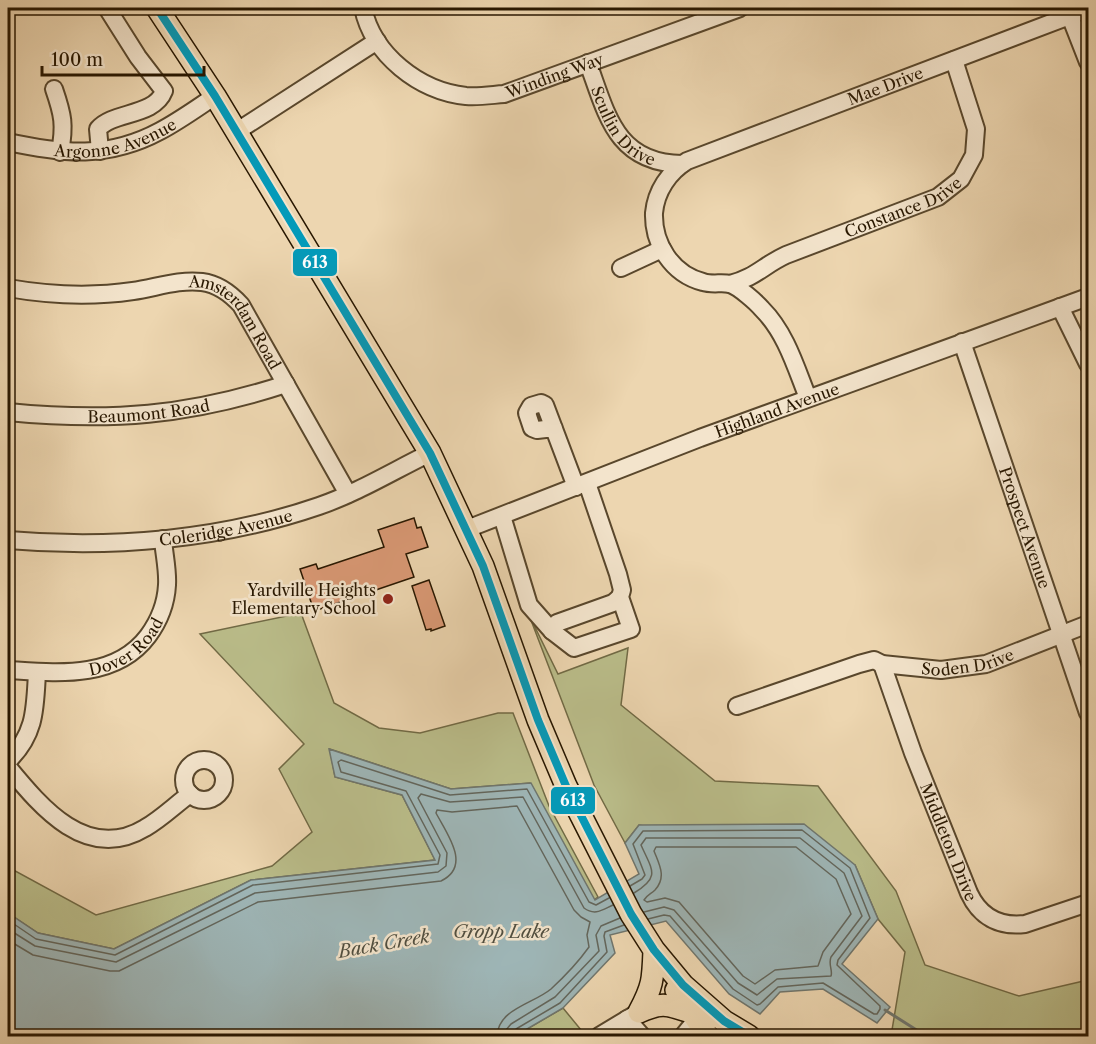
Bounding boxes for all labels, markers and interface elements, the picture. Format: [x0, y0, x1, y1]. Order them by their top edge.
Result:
scale bar [42, 39, 204, 77]
street label: Winding Way [502, 48, 607, 103]
text: 100 m [51, 49, 103, 71]
street label: Mae Drive [845, 62, 926, 109]
street label: Scullin Drive [587, 83, 658, 170]
street label: Argonne Avenue [52, 114, 180, 162]
street label: Constance Drive [842, 172, 966, 242]
line badge: 613 [292, 248, 338, 277]
text: 613 [302, 252, 328, 272]
street label: Amsterdam Road [187, 271, 285, 373]
street label: Highland Avenue [712, 378, 842, 442]
street label: Beaumont Road [88, 395, 212, 426]
street label: Prospect Avenue [995, 464, 1055, 591]
street label: Coleridge Avenue [158, 505, 295, 550]
place label: Yardville Heights Elementary School [232, 580, 376, 618]
marker: Yardville Heights Elementary School [381, 592, 395, 606]
street label: Dover Road [87, 614, 167, 680]
street label: Soden Drive [920, 644, 1017, 680]
street label: Middleton Drive [916, 780, 981, 905]
line badge: 613 [550, 786, 596, 815]
text: 613 [560, 790, 586, 810]
water label: Gropp Lake [453, 921, 550, 943]
water label: Back Creek [335, 925, 432, 963]

